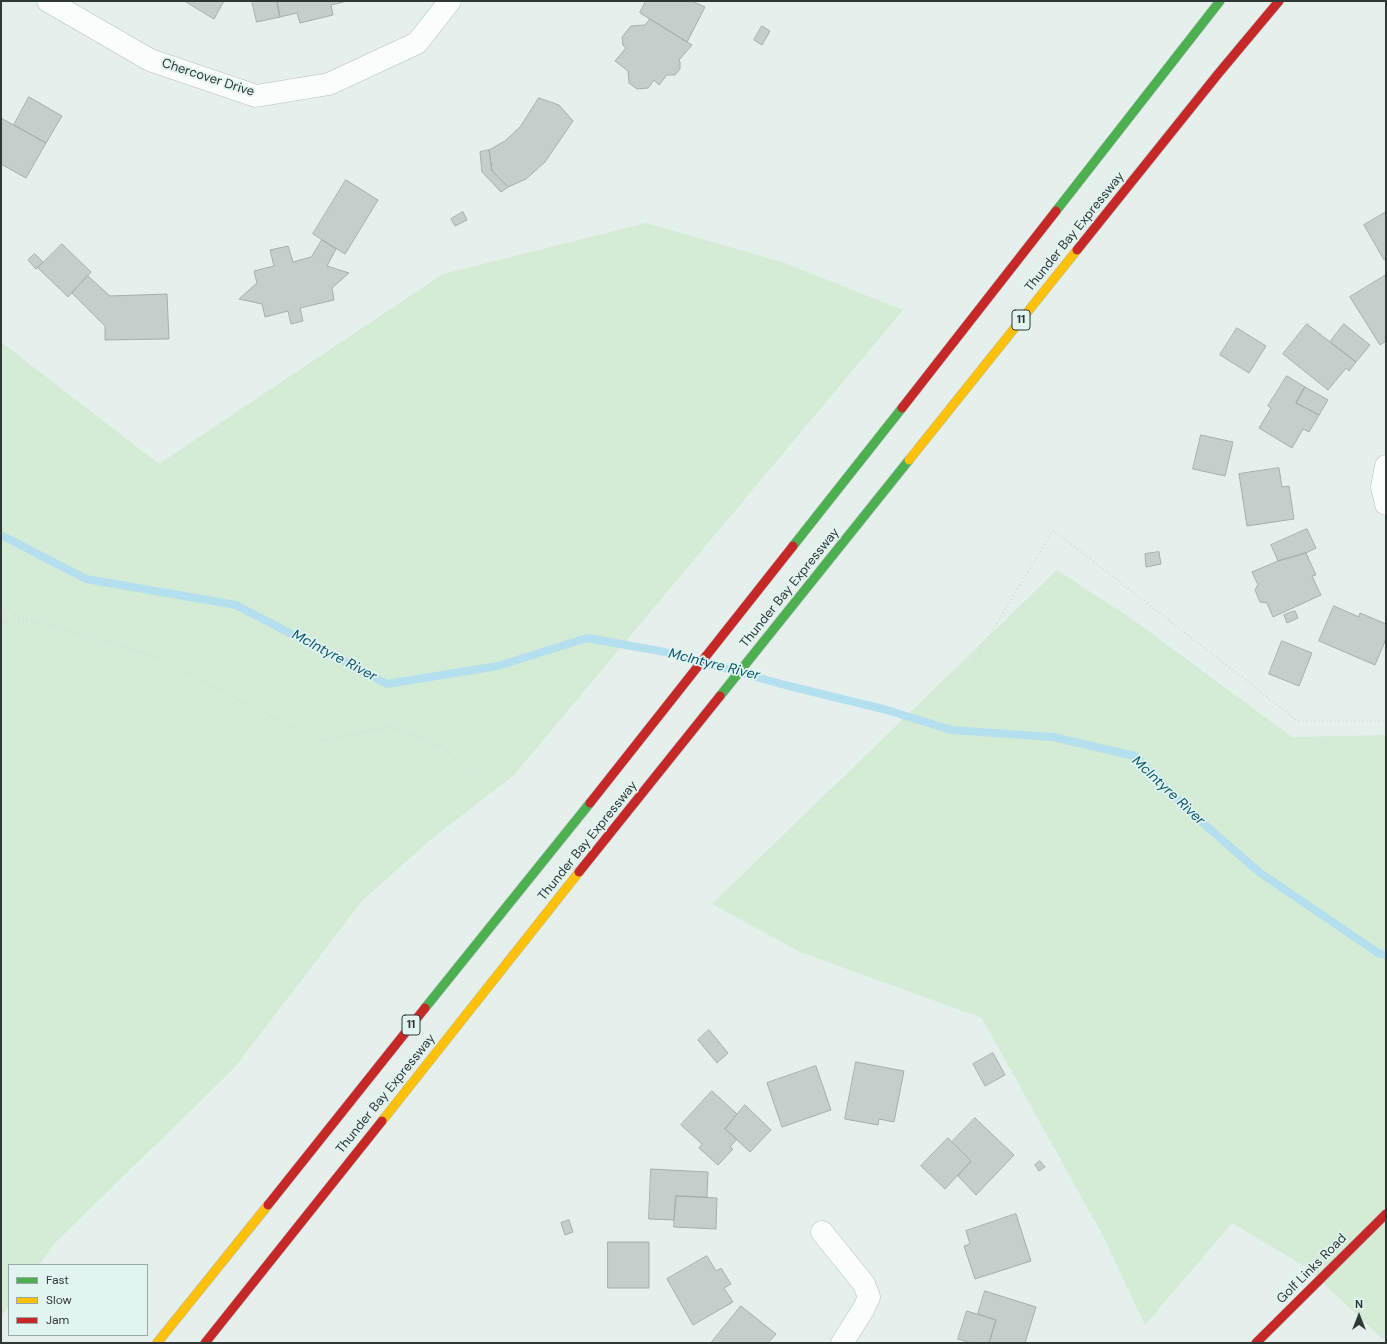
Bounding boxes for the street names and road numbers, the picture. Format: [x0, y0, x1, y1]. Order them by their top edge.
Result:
street label: Chercover Drive [160, 56, 256, 100]
street label: Thunder Bay Expressway [1022, 169, 1128, 295]
road number: 11 [1012, 310, 1030, 330]
street label: Thunder Bay Expressway [737, 525, 843, 651]
street label: Thunder Bay Expressway [535, 778, 641, 904]
road number: 11 [402, 1015, 420, 1035]
street label: Thunder Bay Expressway [333, 1031, 439, 1157]
street label: Golf Links Road [1274, 1231, 1350, 1307]

